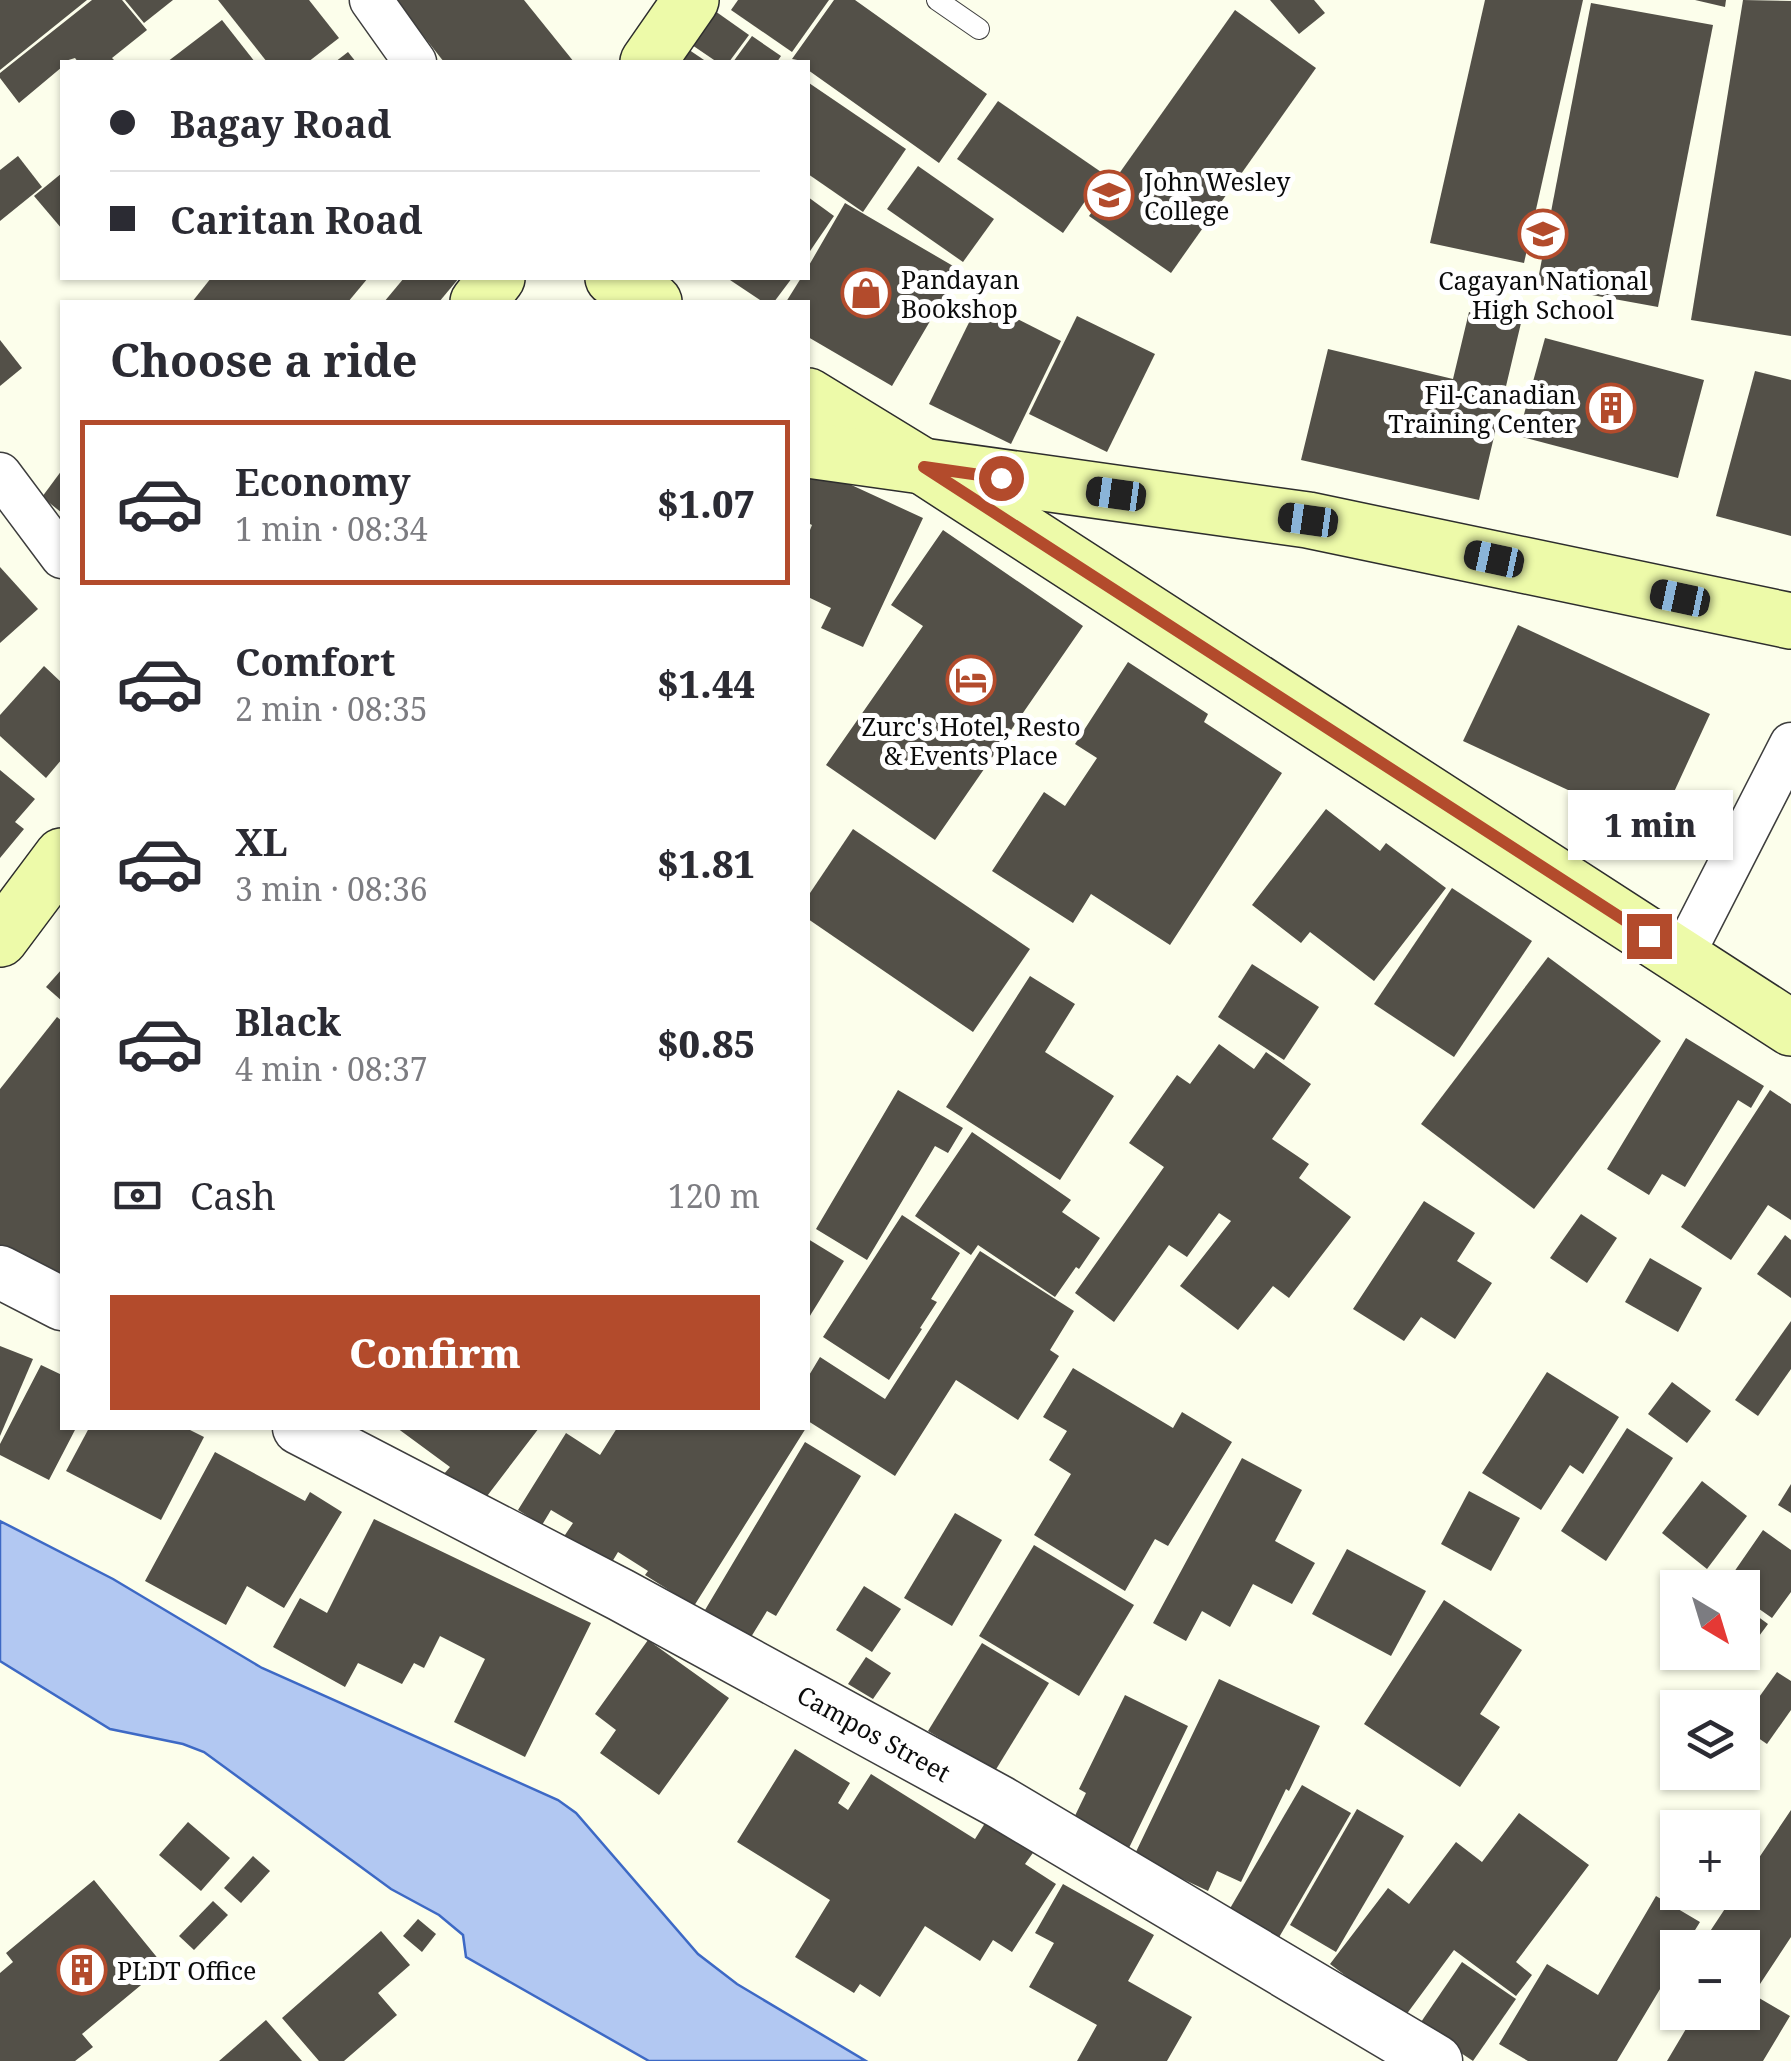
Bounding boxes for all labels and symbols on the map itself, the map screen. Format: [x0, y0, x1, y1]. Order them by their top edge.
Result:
place label: John Wesley College [1143, 164, 1291, 227]
school or university icon: John Wesley College [1083, 169, 1135, 221]
school or university icon: Cagayan National High School [1517, 208, 1569, 260]
place label: Pandayan Bookshop [901, 262, 1020, 325]
place label: Cagayan National High School [1438, 263, 1648, 326]
shop icon: Pandayan Bookshop [840, 267, 892, 319]
place label: Fil-Canadian Training Center [1388, 377, 1576, 440]
building icon: Fil-Canadian Training Center [1585, 382, 1637, 434]
route start [979, 456, 1024, 501]
car [1084, 475, 1148, 513]
car [1276, 501, 1340, 539]
car [1462, 538, 1526, 580]
car [1648, 577, 1712, 619]
hotel icon: Zurc's Hotel, Resto & Events Place [945, 654, 997, 706]
place label: Zurc's Hotel, Resto & Events Place [861, 709, 1081, 772]
callout: 1 min [1566, 791, 1732, 861]
route end [1627, 914, 1672, 959]
north arrow [1660, 1570, 1760, 1670]
street label: Campos Street [791, 1677, 957, 1789]
building icon: PLDT Office [56, 1944, 108, 1996]
place label: PLDT Office [117, 1953, 256, 1987]

